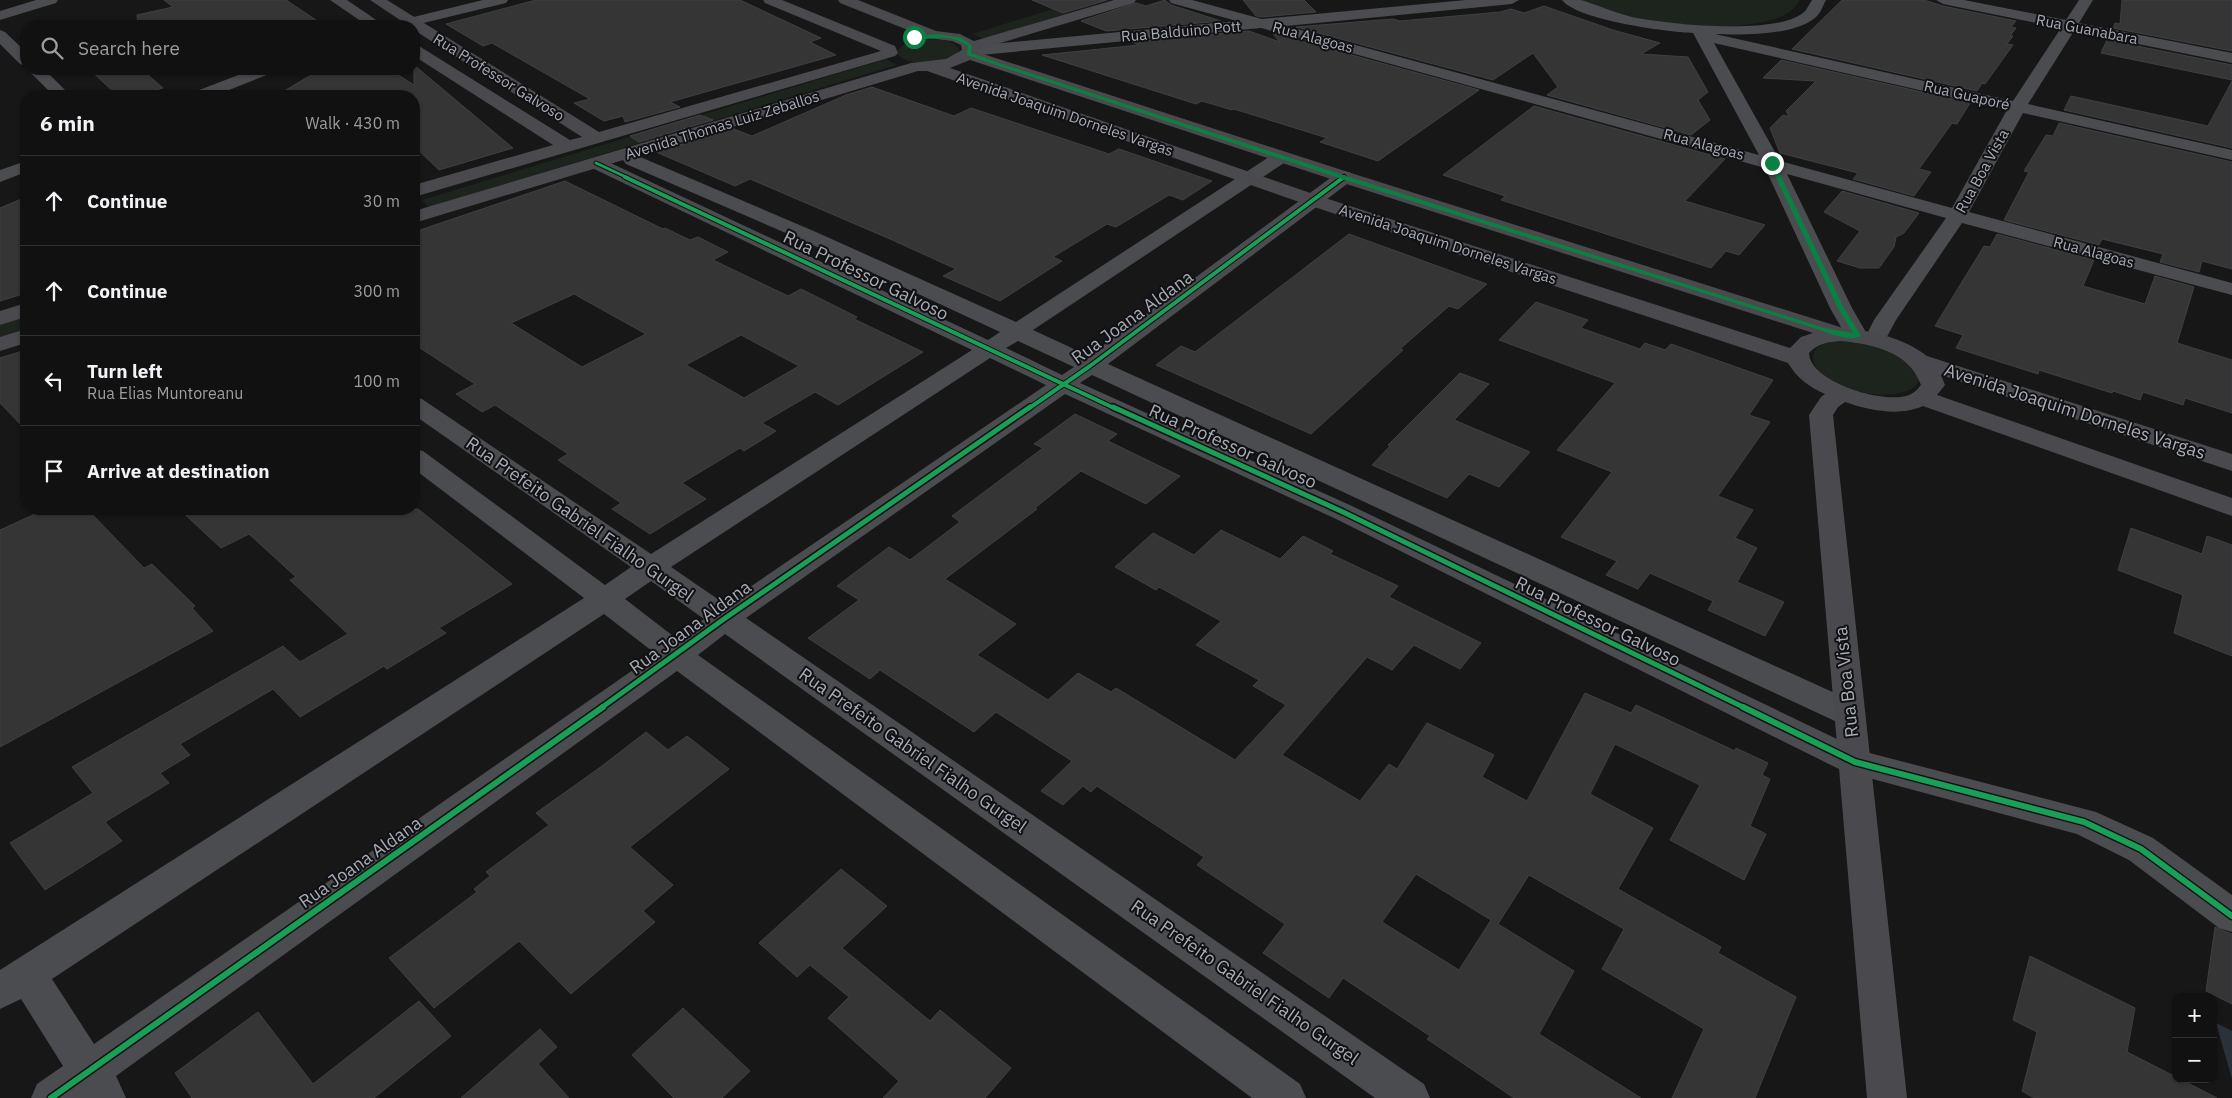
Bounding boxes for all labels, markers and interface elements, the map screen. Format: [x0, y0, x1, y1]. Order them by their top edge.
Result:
street label: Rua Guanabara [2034, 10, 2140, 48]
street label: Rua Balduino Pott [1120, 16, 1242, 46]
street label: Rua Alagoas [1270, 17, 1356, 57]
search box [20, 20, 420, 75]
route start [903, 26, 926, 49]
street label: Rua Professor Galvoso [430, 29, 568, 125]
icon: search [38, 34, 66, 62]
text: Search here [78, 36, 180, 60]
street label: Avenida Joaquim Dorneles Vargas [954, 68, 1176, 160]
street label: Rua Guaporé [1922, 76, 2012, 114]
street label: Avenida Thomas Luiz Zeballos [623, 86, 821, 164]
text: 6 min [40, 109, 95, 137]
text: Walk · 430 m [305, 113, 400, 133]
street label: Rua Alagoas [1661, 124, 1747, 164]
street label: Rua Boa Vista [1951, 126, 2013, 216]
route end [1761, 152, 1784, 175]
icon: ahead [40, 187, 68, 215]
text: Continue [87, 189, 167, 213]
text: 30 m [363, 191, 400, 211]
street label: Avenida Joaquim Dorneles Vargas [1337, 200, 1559, 288]
street label: Rua Professor Galvoso [779, 225, 953, 325]
street label: Rua Alagoas [2051, 232, 2137, 272]
street label: Rua Joana Aldana [1067, 265, 1198, 369]
icon: ahead [40, 277, 68, 305]
text: Continue [87, 279, 167, 303]
text: 300 m [353, 281, 400, 301]
street label: Avenida Joaquim Dorneles Vargas [1941, 358, 2209, 464]
text: Turn left [87, 359, 163, 383]
icon: left [40, 367, 68, 395]
text: 100 m [353, 371, 400, 391]
text: Rua Elias Muntoreanu [87, 383, 243, 403]
street label: Rua Professor Galvoso [1146, 399, 1320, 493]
street label: Rua Prefeito Gabriel Fialho Gurgel [462, 431, 698, 607]
icon: arrive [40, 457, 68, 485]
text: Arrive at destination [87, 459, 270, 483]
street label: Rua Professor Galvoso [1511, 571, 1685, 671]
street label: Rua Joana Aldana [625, 575, 756, 679]
street label: Rua Boa Vista [1829, 625, 1863, 739]
street label: Rua Prefeito Gabriel Fialho Gurgel [795, 662, 1031, 838]
street label: Rua Joana Aldana [294, 811, 426, 913]
street label: Rua Prefeito Gabriel Fialho Gurgel [1127, 894, 1363, 1070]
map controls [2172, 993, 2217, 1083]
button: + [2172, 993, 2217, 1038]
button: − [2172, 1038, 2217, 1083]

